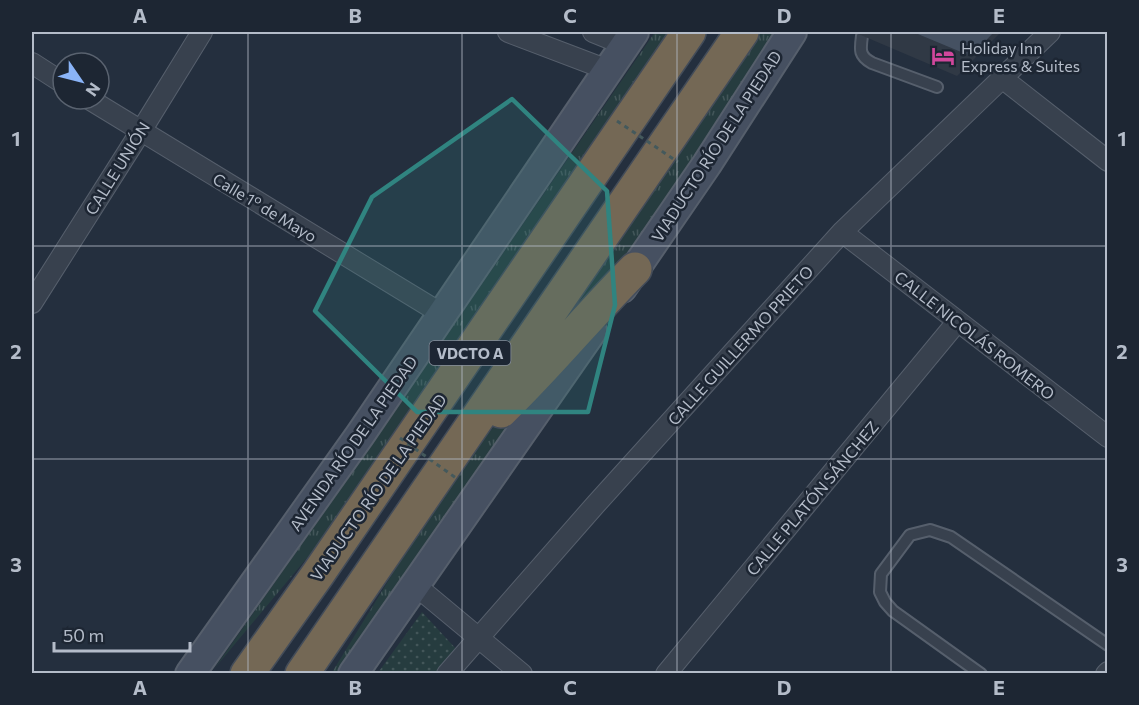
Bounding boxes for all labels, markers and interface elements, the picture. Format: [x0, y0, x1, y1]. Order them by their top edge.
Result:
text: A [133, 3, 147, 27]
text: B [348, 3, 362, 27]
text: C [563, 3, 577, 27]
text: D [777, 3, 791, 27]
text: E [993, 3, 1005, 27]
place label: Holiday Inn Express & Suites [961, 38, 1080, 75]
hotel icon: Holiday Inn Express & Suites [930, 43, 956, 69]
street label: VIADUCTO RÍO DE LA PIEDAD [647, 47, 785, 245]
north arrow [51, 51, 111, 111]
text: N [82, 80, 105, 100]
street label: CALLE UNIÓN [81, 118, 153, 218]
text: 1 [11, 126, 21, 150]
text: 1 [1117, 126, 1127, 150]
street label: Calle 1º de Mayo [210, 169, 320, 245]
street label: CALLE GUILLERMO PRIETO [663, 261, 817, 429]
street label: CALLE NICOLÁS ROMERO [891, 267, 1059, 403]
text: 2 [10, 339, 22, 363]
text: 2 [1116, 339, 1128, 363]
road number: VDCTO A [430, 341, 510, 365]
street label: AVENIDA RÍO DE LA PIEDAD [285, 352, 421, 534]
street label: VIADUCTO RÍO DE LA PIEDAD [306, 390, 450, 584]
street label: CALLE PLATÓN SÁNCHEZ [742, 417, 882, 579]
text: 3 [10, 552, 22, 576]
text: 3 [1116, 552, 1128, 576]
scale bar [54, 615, 190, 653]
text: 50 m [63, 624, 104, 646]
text: A [133, 675, 147, 699]
text: B [348, 675, 362, 699]
text: C [563, 675, 577, 699]
text: D [777, 675, 791, 699]
text: E [993, 675, 1005, 699]

